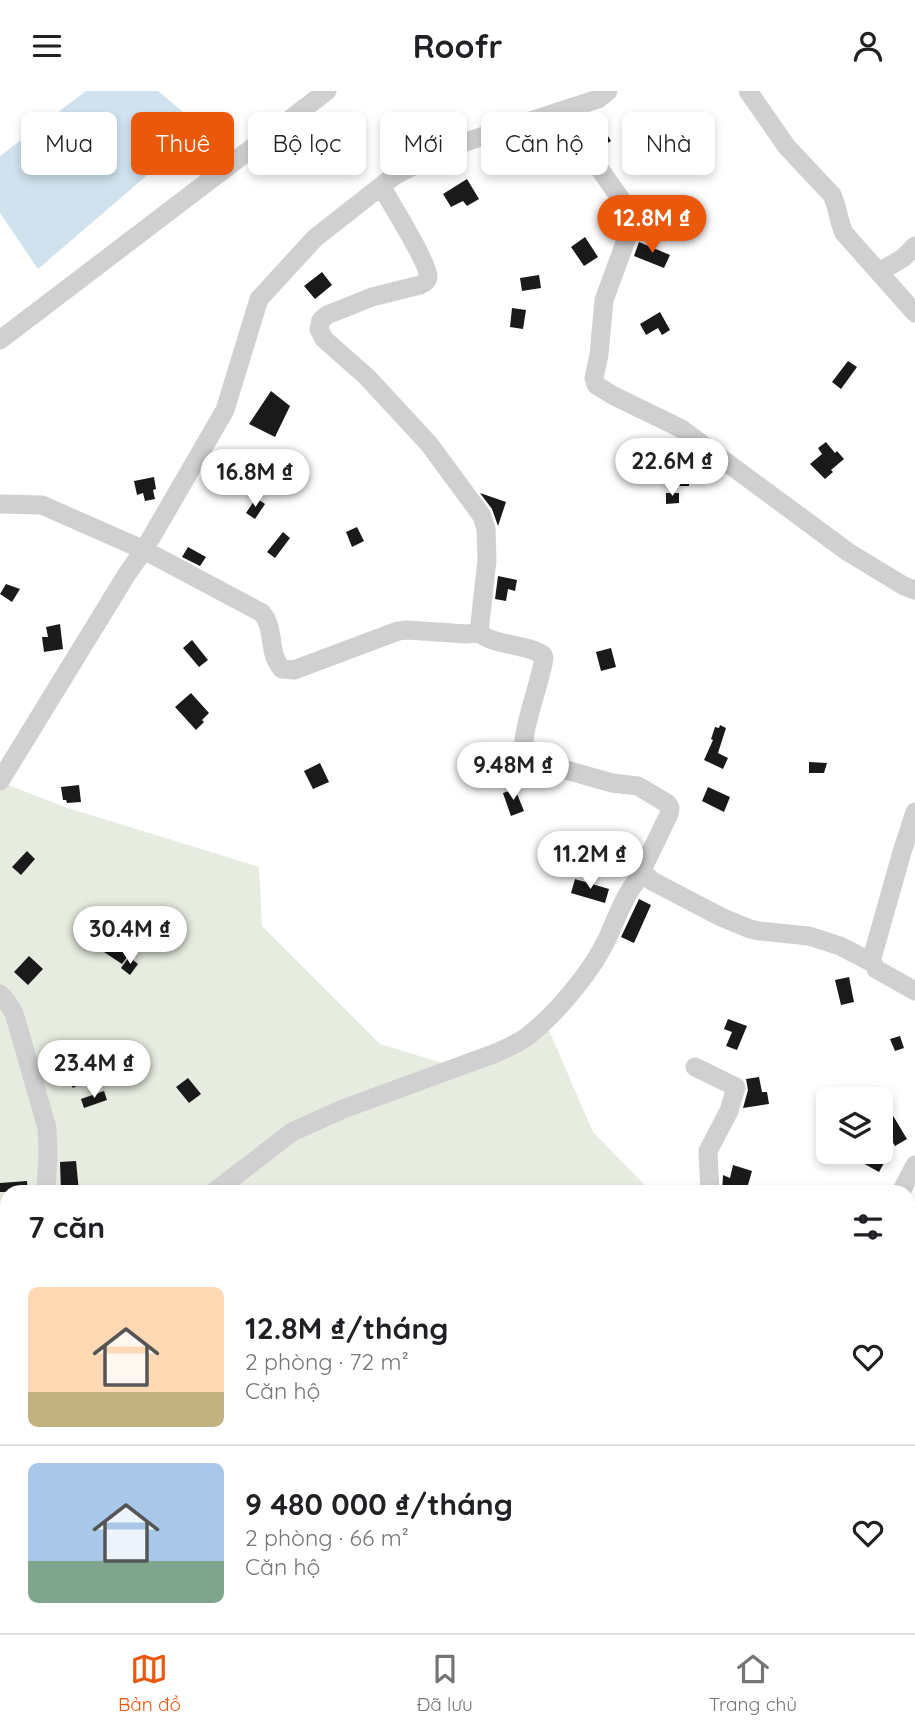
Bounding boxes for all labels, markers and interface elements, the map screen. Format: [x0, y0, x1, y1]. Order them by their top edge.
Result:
text: Roofr [413, 26, 502, 66]
icon: menu [28, 27, 66, 65]
icon: person [849, 27, 887, 65]
chip: Mua [21, 112, 117, 175]
chip: Thuê [131, 112, 234, 175]
chip: Bộ lọc [248, 112, 366, 175]
chip: Mới [380, 112, 467, 175]
chip: Căn hộ [481, 112, 608, 175]
chip: Nhà [622, 112, 715, 175]
pin: 12.8M ₫ [587, 195, 717, 255]
text: 12.8M ₫ [613, 203, 691, 232]
pin: 22.6M ₫ [607, 439, 737, 498]
text: 22.6M ₫ [631, 446, 713, 475]
pin: 16.8M ₫ [190, 449, 320, 509]
text: 16.8M ₫ [217, 457, 293, 486]
pin: 9.48M ₫ [448, 743, 578, 802]
text: 9.48M ₫ [473, 750, 553, 779]
pin: 11.2M ₫ [525, 831, 655, 891]
text: 11.2M ₫ [553, 839, 627, 868]
pin: 30.4M ₫ [65, 907, 195, 966]
text: 30.4M ₫ [89, 914, 171, 943]
pin: 23.4M ₫ [29, 1041, 159, 1100]
text: 23.4M ₫ [54, 1048, 134, 1077]
map controls [816, 1087, 893, 1164]
button: layers [816, 1087, 893, 1164]
text: 7 căn [28, 1208, 105, 1246]
icon: filters [849, 1208, 887, 1246]
text: 12.8M ₫/tháng [245, 1309, 448, 1347]
icon: home [84, 1315, 168, 1399]
icon: heart [849, 1338, 887, 1376]
text: 2 phòng · 72 m² [245, 1347, 409, 1376]
text: Căn hộ [245, 1376, 321, 1405]
text: 9 480 000 ₫/tháng [245, 1485, 513, 1523]
icon: home [84, 1491, 168, 1575]
icon: heart [849, 1514, 887, 1552]
text: 2 phòng · 66 m² [245, 1523, 409, 1552]
text: Căn hộ [245, 1552, 321, 1581]
tab: Bản đồ [118, 1650, 181, 1716]
tab: Đã lưu [417, 1650, 473, 1716]
tab: Trang chủ [709, 1650, 797, 1716]

